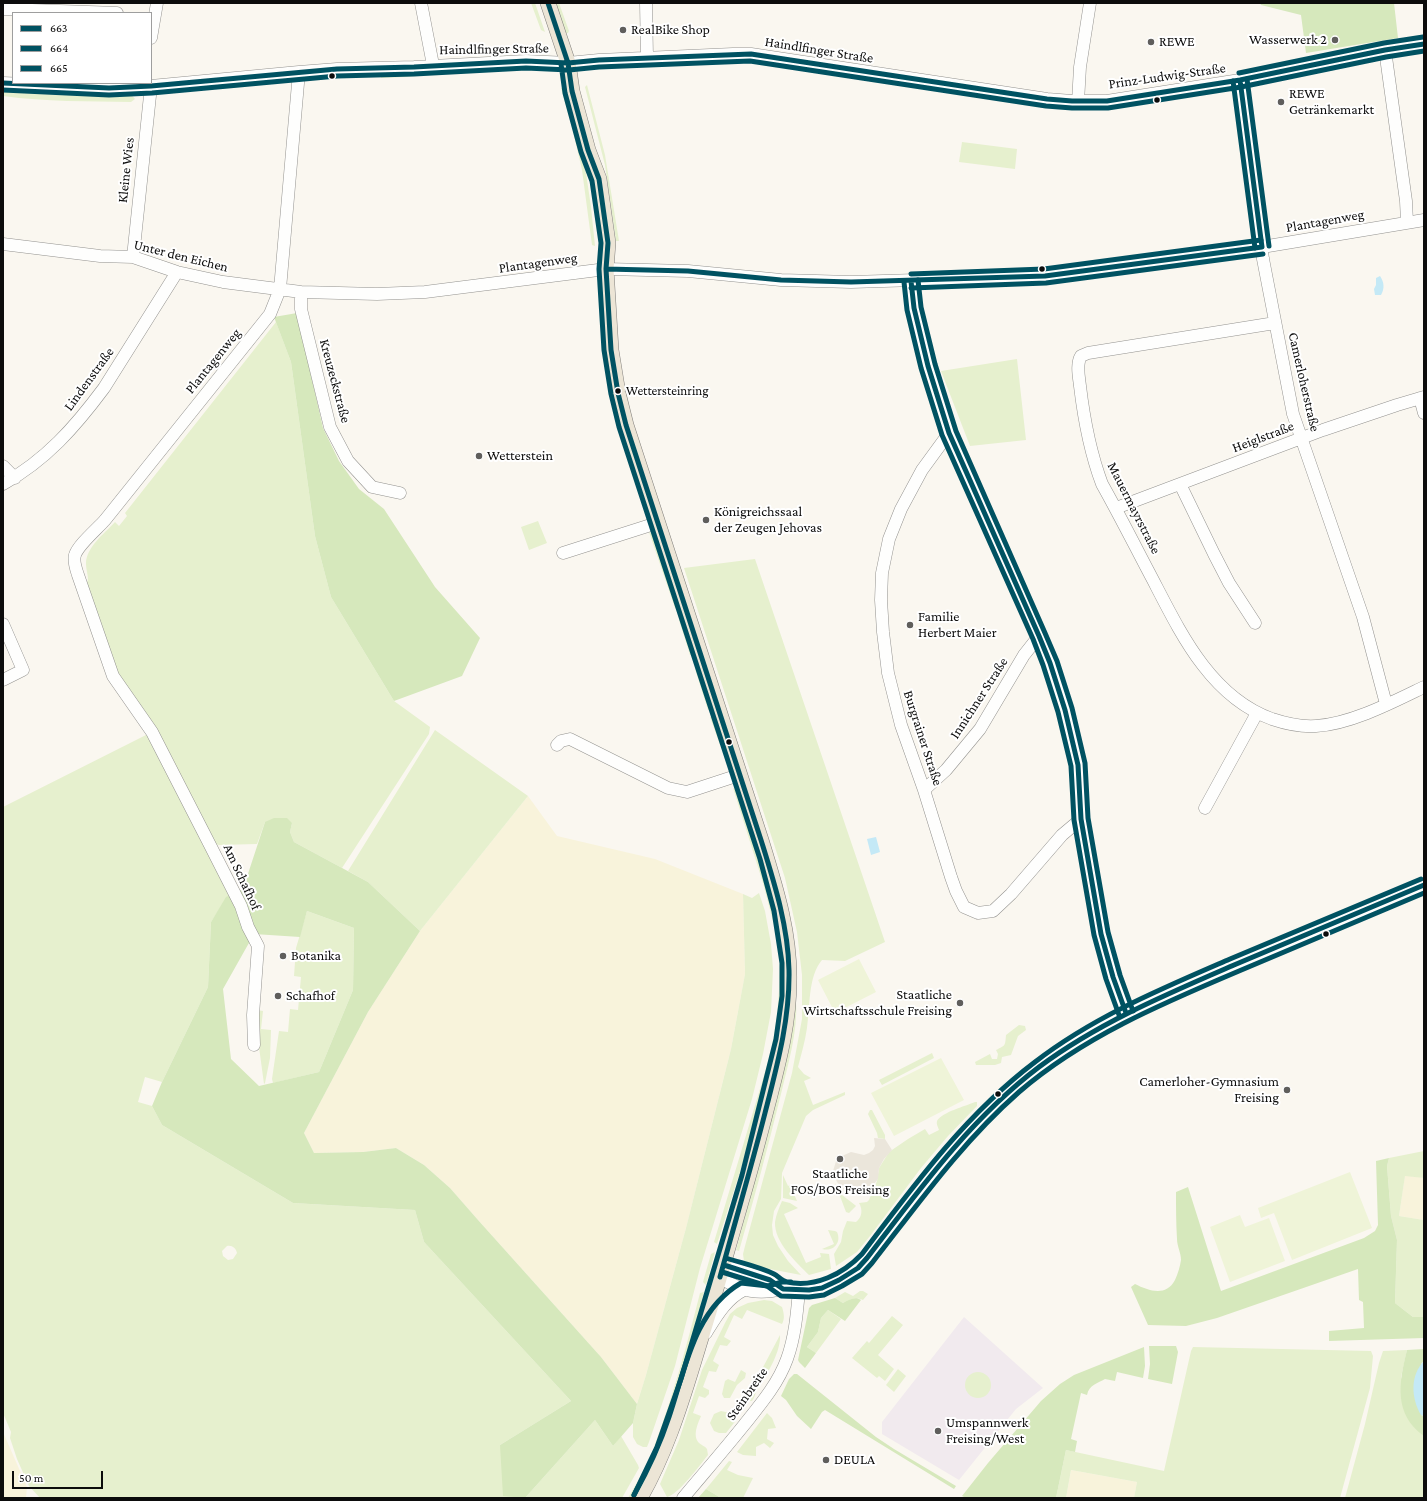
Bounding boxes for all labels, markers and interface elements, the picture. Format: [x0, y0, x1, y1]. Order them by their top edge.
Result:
legend [12, 12, 152, 84]
text: 663 [50, 21, 67, 35]
place label: RealBike Shop [631, 22, 710, 38]
marker: RealBike Shop [618, 25, 628, 35]
place label: Wasserwerk 2 [1249, 32, 1327, 48]
street label: Haindlfinger Straße [764, 33, 874, 67]
place label: REWE [1159, 34, 1195, 50]
marker: Wasserwerk 2 [1330, 35, 1340, 45]
marker: REWE [1146, 37, 1156, 47]
street label: Haindlfinger Straße [439, 40, 549, 58]
text: 664 [50, 41, 68, 55]
street label: Prinz-Ludwig-Straße [1107, 59, 1227, 93]
text: 665 [50, 61, 68, 75]
unlabelled marker [327, 71, 337, 81]
place label: REWE Getränkemarkt [1289, 86, 1374, 118]
unlabelled marker [1152, 95, 1162, 105]
marker: REWE Getränkemarkt [1276, 97, 1286, 107]
street label: Kleine Wies [114, 136, 138, 204]
street label: Plantagenweg [1285, 206, 1365, 236]
street label: Unter den Eichen [132, 236, 230, 276]
street label: Plantagenweg [498, 249, 578, 277]
unlabelled marker [1037, 264, 1047, 274]
street label: Plantagenweg [182, 325, 244, 397]
street label: Camerloherstraße [1284, 331, 1324, 433]
street label: Kreuzeckstraße [316, 337, 354, 425]
street label: Lindenstraße [60, 344, 118, 414]
place label: Wettersteinring [626, 383, 709, 399]
marker: Wettersteinring [613, 386, 623, 396]
street label: Heiglstraße [1230, 418, 1296, 456]
place label: Wetterstein [487, 448, 553, 464]
marker: Wetterstein [474, 451, 484, 461]
street label: Mauermayrstraße [1104, 459, 1164, 557]
place label: Königreichssaal der Zeugen Jehovas [714, 504, 822, 536]
marker: Königreichssaal der Zeugen Jehovas [701, 515, 711, 525]
place label: Familie Herbert Maier [918, 609, 997, 642]
marker: Familie Herbert Maier [905, 620, 915, 630]
street label: Innichner Straße [946, 654, 1012, 742]
street label: Burgrainer Straße [900, 688, 946, 788]
unlabelled marker [724, 737, 734, 747]
street label: Am Schafhof [219, 841, 265, 913]
unlabelled marker [1321, 929, 1331, 939]
place label: Botanika [291, 948, 341, 964]
marker: Botanika [278, 951, 288, 961]
place label: Staatliche Wirtschaftsschule Freising [803, 987, 952, 1020]
place label: Schafhof [286, 988, 335, 1004]
marker: Schafhof [273, 991, 283, 1001]
marker: Staatliche Wirtschaftsschule Freising [955, 998, 965, 1008]
place label: Camerloher-Gymnasium Freising [1139, 1074, 1279, 1106]
marker: Camerloher-Gymnasium Freising [1282, 1085, 1292, 1095]
unlabelled marker [993, 1089, 1003, 1099]
marker: Staatliche FOS/BOS Freising [835, 1154, 845, 1164]
place label: Staatliche FOS/BOS Freising [791, 1166, 889, 1198]
street label: Steinbreite [723, 1364, 771, 1424]
place label: Umspannwerk Freising/West [946, 1415, 1029, 1448]
marker: Umspannwerk Freising/West [933, 1426, 943, 1436]
place label: DEULA [834, 1452, 875, 1468]
marker: DEULA [821, 1455, 831, 1465]
scale bar [14, 1463, 105, 1489]
text: 50 m [19, 1471, 43, 1485]

